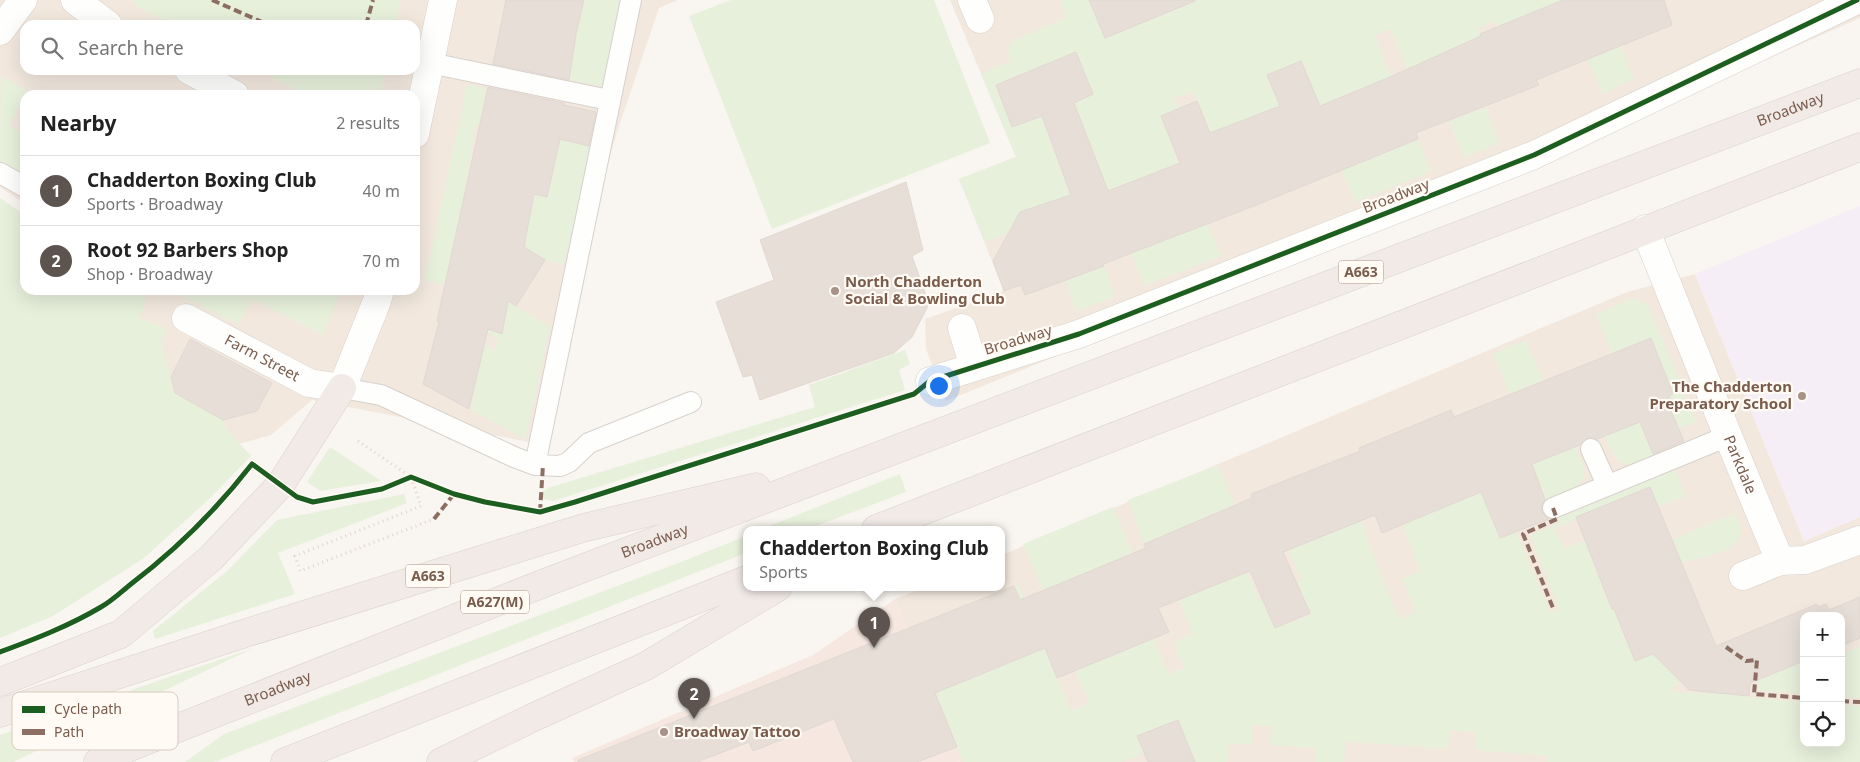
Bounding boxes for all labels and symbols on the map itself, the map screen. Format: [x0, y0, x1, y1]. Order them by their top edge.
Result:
street label: Broadway [1754, 87, 1827, 130]
street label: Broadway [1359, 173, 1432, 217]
road number: A663 [1338, 260, 1384, 284]
place label: North Chadderton Social & Bowling Club [845, 271, 1005, 308]
marker: North Chadderton Social & Bowling Club [829, 285, 841, 297]
street label: Broadway [981, 319, 1055, 359]
street label: Farm Street [221, 329, 304, 386]
your location [926, 373, 952, 399]
place label: The Chadderton Preparatory School [1649, 376, 1792, 413]
marker: The Chadderton Preparatory School [1796, 390, 1808, 402]
street label: Parkdale [1720, 432, 1762, 497]
street label: Broadway [618, 518, 691, 562]
road number: A663 [406, 564, 450, 588]
road number: A627(M) [461, 590, 529, 614]
pin: 1 [858, 607, 890, 648]
street label: Broadway [241, 665, 314, 710]
pin: 2 [678, 678, 710, 719]
legend [12, 692, 178, 750]
text: Cycle path [54, 699, 122, 718]
place label: Broadway Tattoo [674, 721, 801, 741]
text: Path [54, 722, 84, 741]
marker: Broadway Tattoo [658, 726, 670, 738]

